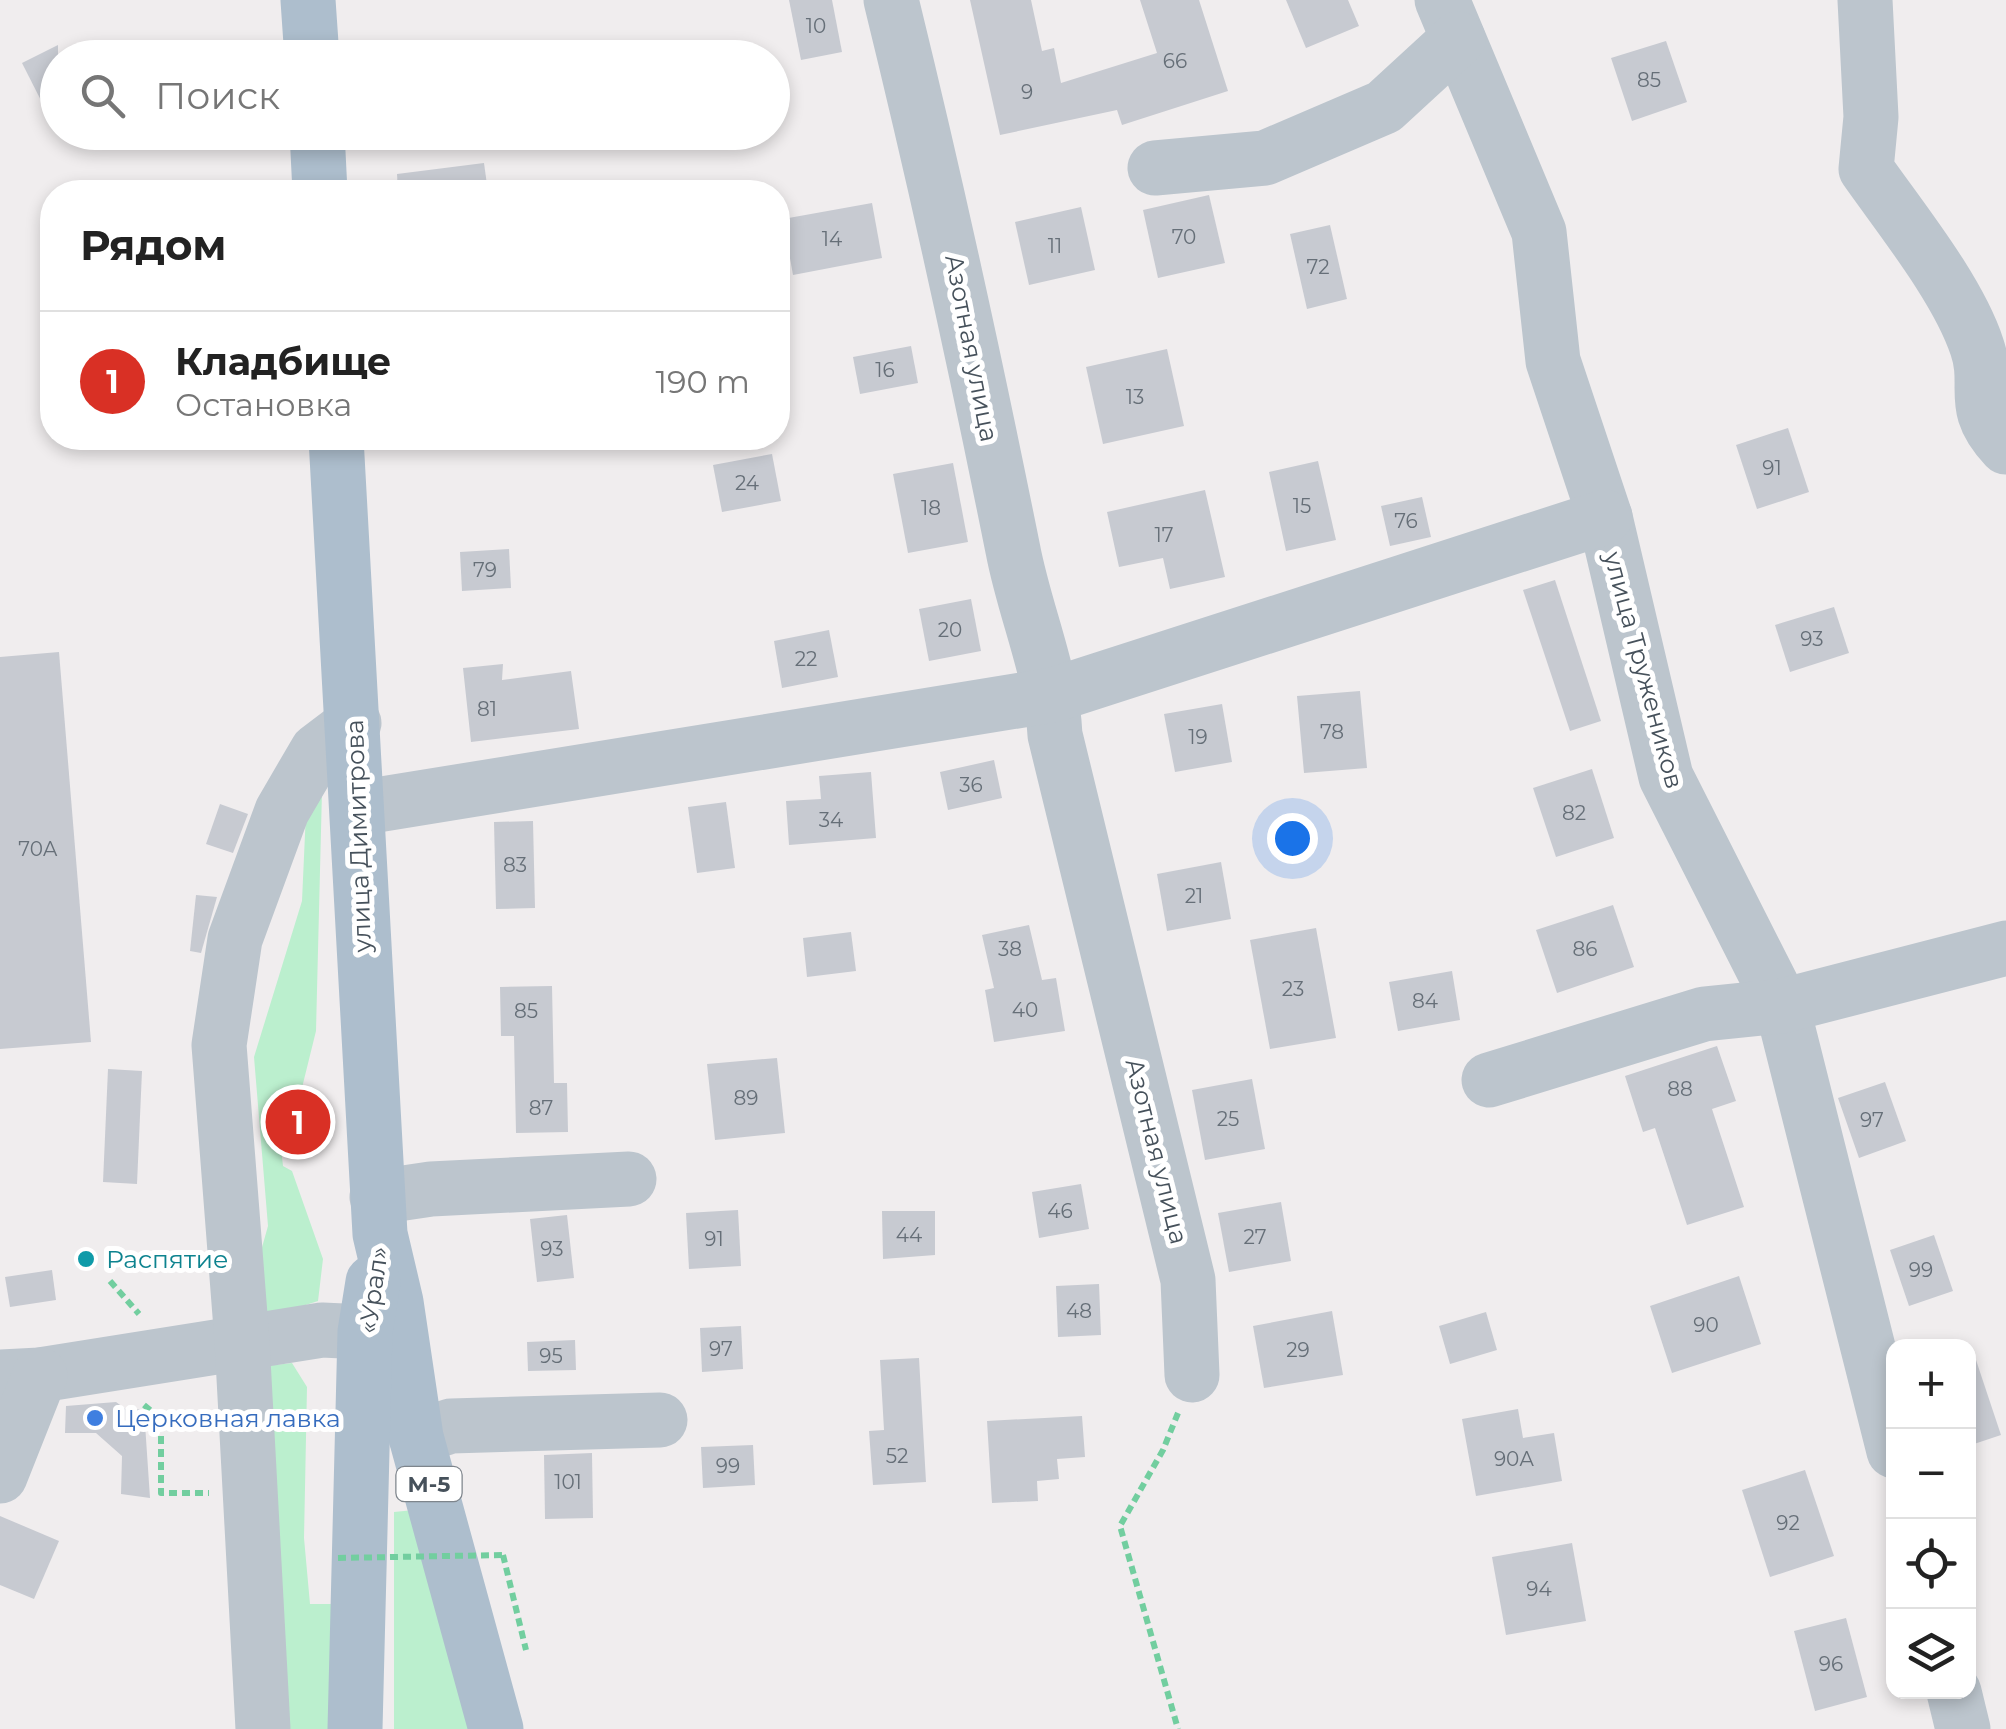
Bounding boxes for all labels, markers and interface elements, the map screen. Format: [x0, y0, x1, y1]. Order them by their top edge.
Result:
house number: 10 [806, 14, 826, 38]
search box [40, 40, 790, 150]
house number: 66 [1163, 49, 1187, 73]
icon: search [75, 68, 130, 123]
house number: 85 [1637, 68, 1661, 92]
text: Поиск [155, 72, 280, 119]
house number: 9 [1021, 80, 1033, 104]
text: Рядом [80, 219, 227, 271]
house number: 70 [1172, 225, 1196, 249]
house number: 14 [822, 227, 842, 251]
house number: 11 [1048, 234, 1062, 258]
street label: Азотная улица [939, 252, 1005, 444]
house number: 72 [1306, 255, 1330, 279]
text: Кладбище [175, 338, 391, 385]
house number: 16 [875, 358, 895, 382]
text: 1 [106, 362, 119, 401]
text: 190 m [655, 362, 750, 401]
text: Остановка [175, 385, 352, 424]
house number: 13 [1126, 385, 1144, 409]
house number: 91 [1762, 456, 1782, 480]
house number: 24 [735, 471, 759, 495]
house number: 15 [1293, 494, 1311, 518]
house number: 18 [921, 496, 941, 520]
house number: 76 [1394, 509, 1418, 533]
house number: 17 [1155, 523, 1174, 547]
street label: улица Тружеников [1598, 547, 1690, 792]
house number: 79 [473, 558, 497, 582]
house number: 20 [938, 618, 962, 642]
house number: 93 [1800, 627, 1824, 651]
house number: 22 [795, 647, 817, 671]
house number: 81 [477, 697, 497, 721]
street label: улица Димитрова [339, 719, 377, 954]
house number: 78 [1320, 720, 1344, 744]
house number: 19 [1188, 725, 1208, 749]
house number: 36 [959, 773, 983, 797]
house number: 82 [1562, 801, 1586, 825]
house number: 34 [819, 808, 843, 832]
your location [1267, 813, 1318, 864]
house number: 70А [18, 837, 58, 861]
house number: 83 [503, 853, 527, 877]
house number: 21 [1185, 884, 1203, 908]
house number: 38 [998, 937, 1022, 961]
house number: 86 [1573, 937, 1597, 961]
house number: 23 [1282, 977, 1304, 1001]
house number: 84 [1412, 989, 1438, 1013]
house number: 40 [1012, 998, 1038, 1022]
house number: 85 [514, 999, 538, 1023]
street label: Азотная улица [1119, 1055, 1195, 1247]
house number: 88 [1667, 1077, 1693, 1101]
pin: 1 [266, 1084, 330, 1160]
house number: 89 [734, 1086, 758, 1110]
house number: 87 [529, 1096, 553, 1120]
house number: 25 [1217, 1107, 1239, 1131]
house number: 97 [1860, 1108, 1884, 1132]
house number: 46 [1047, 1199, 1073, 1223]
house number: 44 [896, 1223, 922, 1247]
house number: 27 [1243, 1225, 1267, 1249]
house number: 91 [704, 1227, 724, 1251]
house number: 93 [540, 1237, 564, 1261]
place label: Распятие [106, 1244, 228, 1274]
street label: «Урал» [352, 1245, 394, 1335]
marker: Распятие [75, 1248, 97, 1270]
house number: 99 [1909, 1258, 1933, 1282]
house number: 48 [1066, 1299, 1092, 1323]
house number: 90 [1693, 1313, 1719, 1337]
house number: 97 [709, 1337, 733, 1361]
house number: 29 [1286, 1338, 1310, 1362]
map controls [1886, 1339, 1976, 1699]
button: + [1886, 1339, 1976, 1429]
house number: 95 [539, 1344, 563, 1368]
place label: Церковная лавка [115, 1403, 341, 1433]
marker: Церковная лавка [84, 1407, 106, 1429]
button: − [1886, 1429, 1976, 1519]
house number: 52 [886, 1444, 908, 1468]
house number: 90А [1494, 1447, 1534, 1471]
house number: 99 [716, 1454, 740, 1478]
road number: М-5 [396, 1467, 462, 1501]
house number: 101 [554, 1470, 582, 1494]
house number: 92 [1776, 1511, 1800, 1535]
button: locate [1886, 1519, 1976, 1609]
house number: 94 [1526, 1577, 1552, 1601]
button: layers [1886, 1609, 1976, 1699]
house number: 96 [1819, 1652, 1843, 1676]

